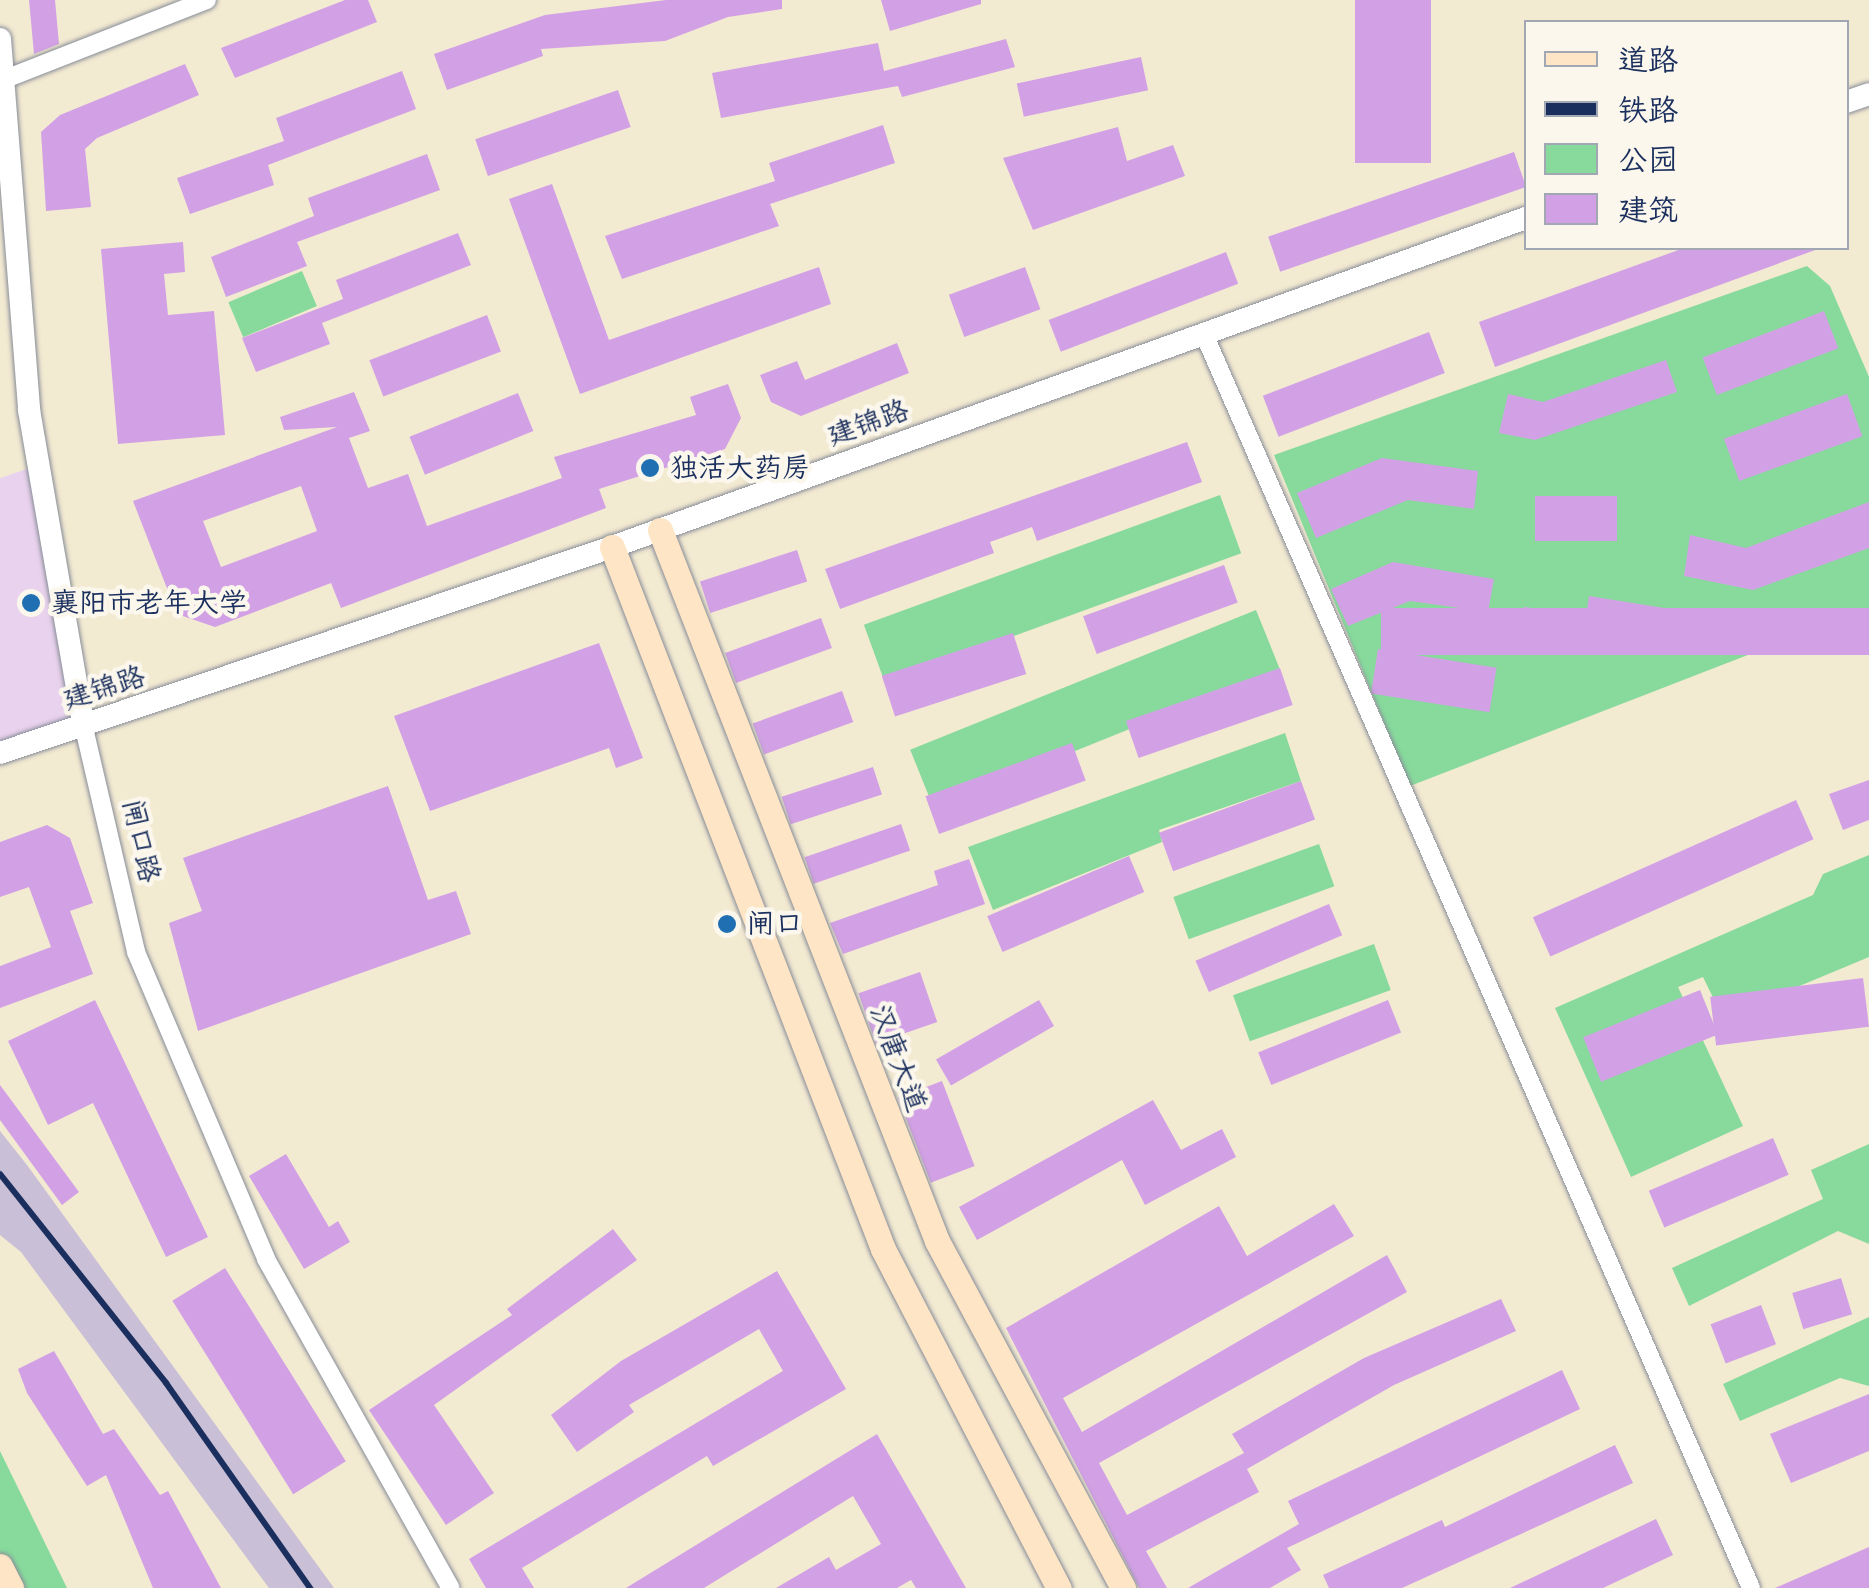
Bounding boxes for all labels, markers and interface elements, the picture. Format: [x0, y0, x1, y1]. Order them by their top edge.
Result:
legend [1524, 20, 1849, 250]
text: 道路 [1618, 43, 1678, 78]
text: 铁路 [1618, 93, 1678, 128]
text: 公园 [1618, 143, 1678, 178]
text: 建筑 [1618, 193, 1678, 228]
street label: 建锦路 [823, 393, 913, 453]
place label: 独活大药房 [670, 451, 810, 485]
marker: 独活大药房 [639, 457, 661, 479]
place label: 襄阳市老年大学 [51, 586, 247, 620]
marker: 襄阳市老年大学 [20, 592, 42, 614]
street label: 建锦路 [59, 659, 149, 717]
street label: 闸口路 [115, 796, 167, 886]
place label: 闸口 [747, 907, 803, 941]
marker: 闸口 [716, 913, 738, 935]
street label: 汉唐大道 [862, 1000, 934, 1116]

